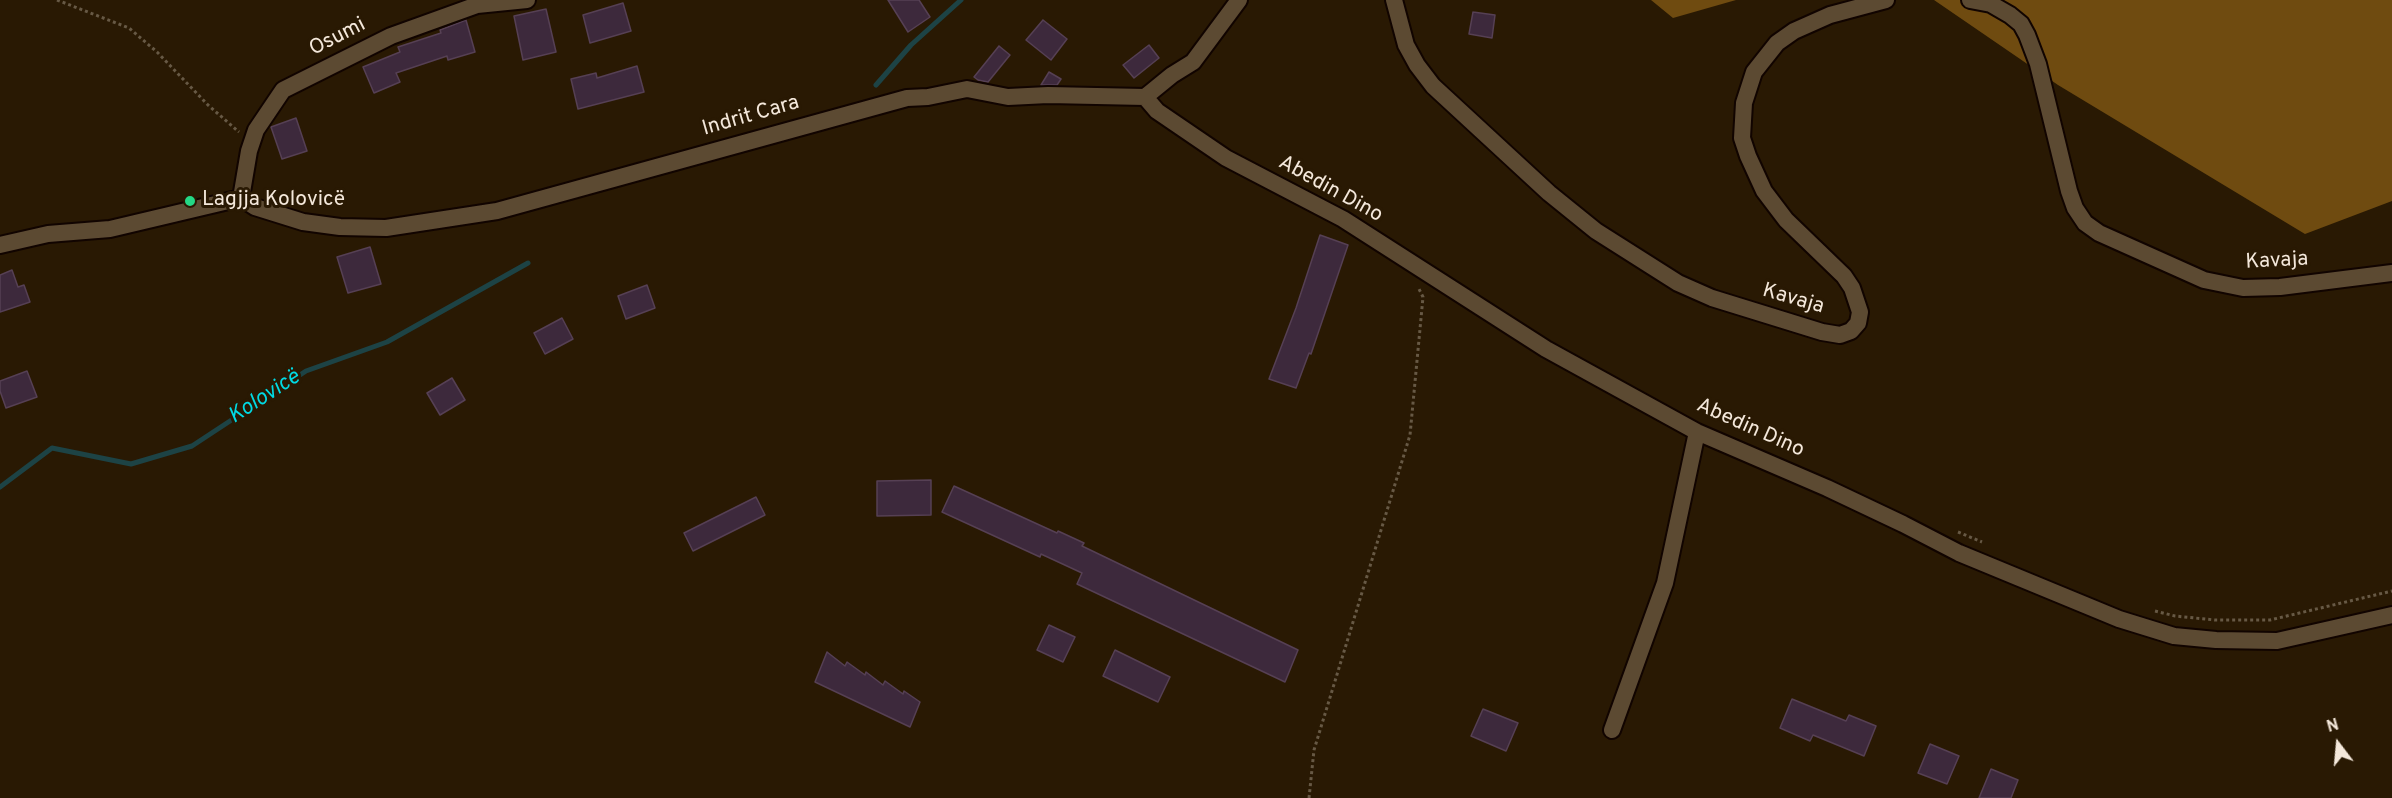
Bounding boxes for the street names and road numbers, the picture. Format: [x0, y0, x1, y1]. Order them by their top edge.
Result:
street label: Osumi [306, 13, 370, 63]
street label: Indrit Cara [700, 91, 802, 143]
street label: Abedin Dino [1273, 151, 1387, 229]
street label: Kavaja [2245, 248, 2309, 276]
street label: Kavaja [1759, 279, 1827, 321]
street label: Abedin Dino [1692, 394, 1808, 464]

